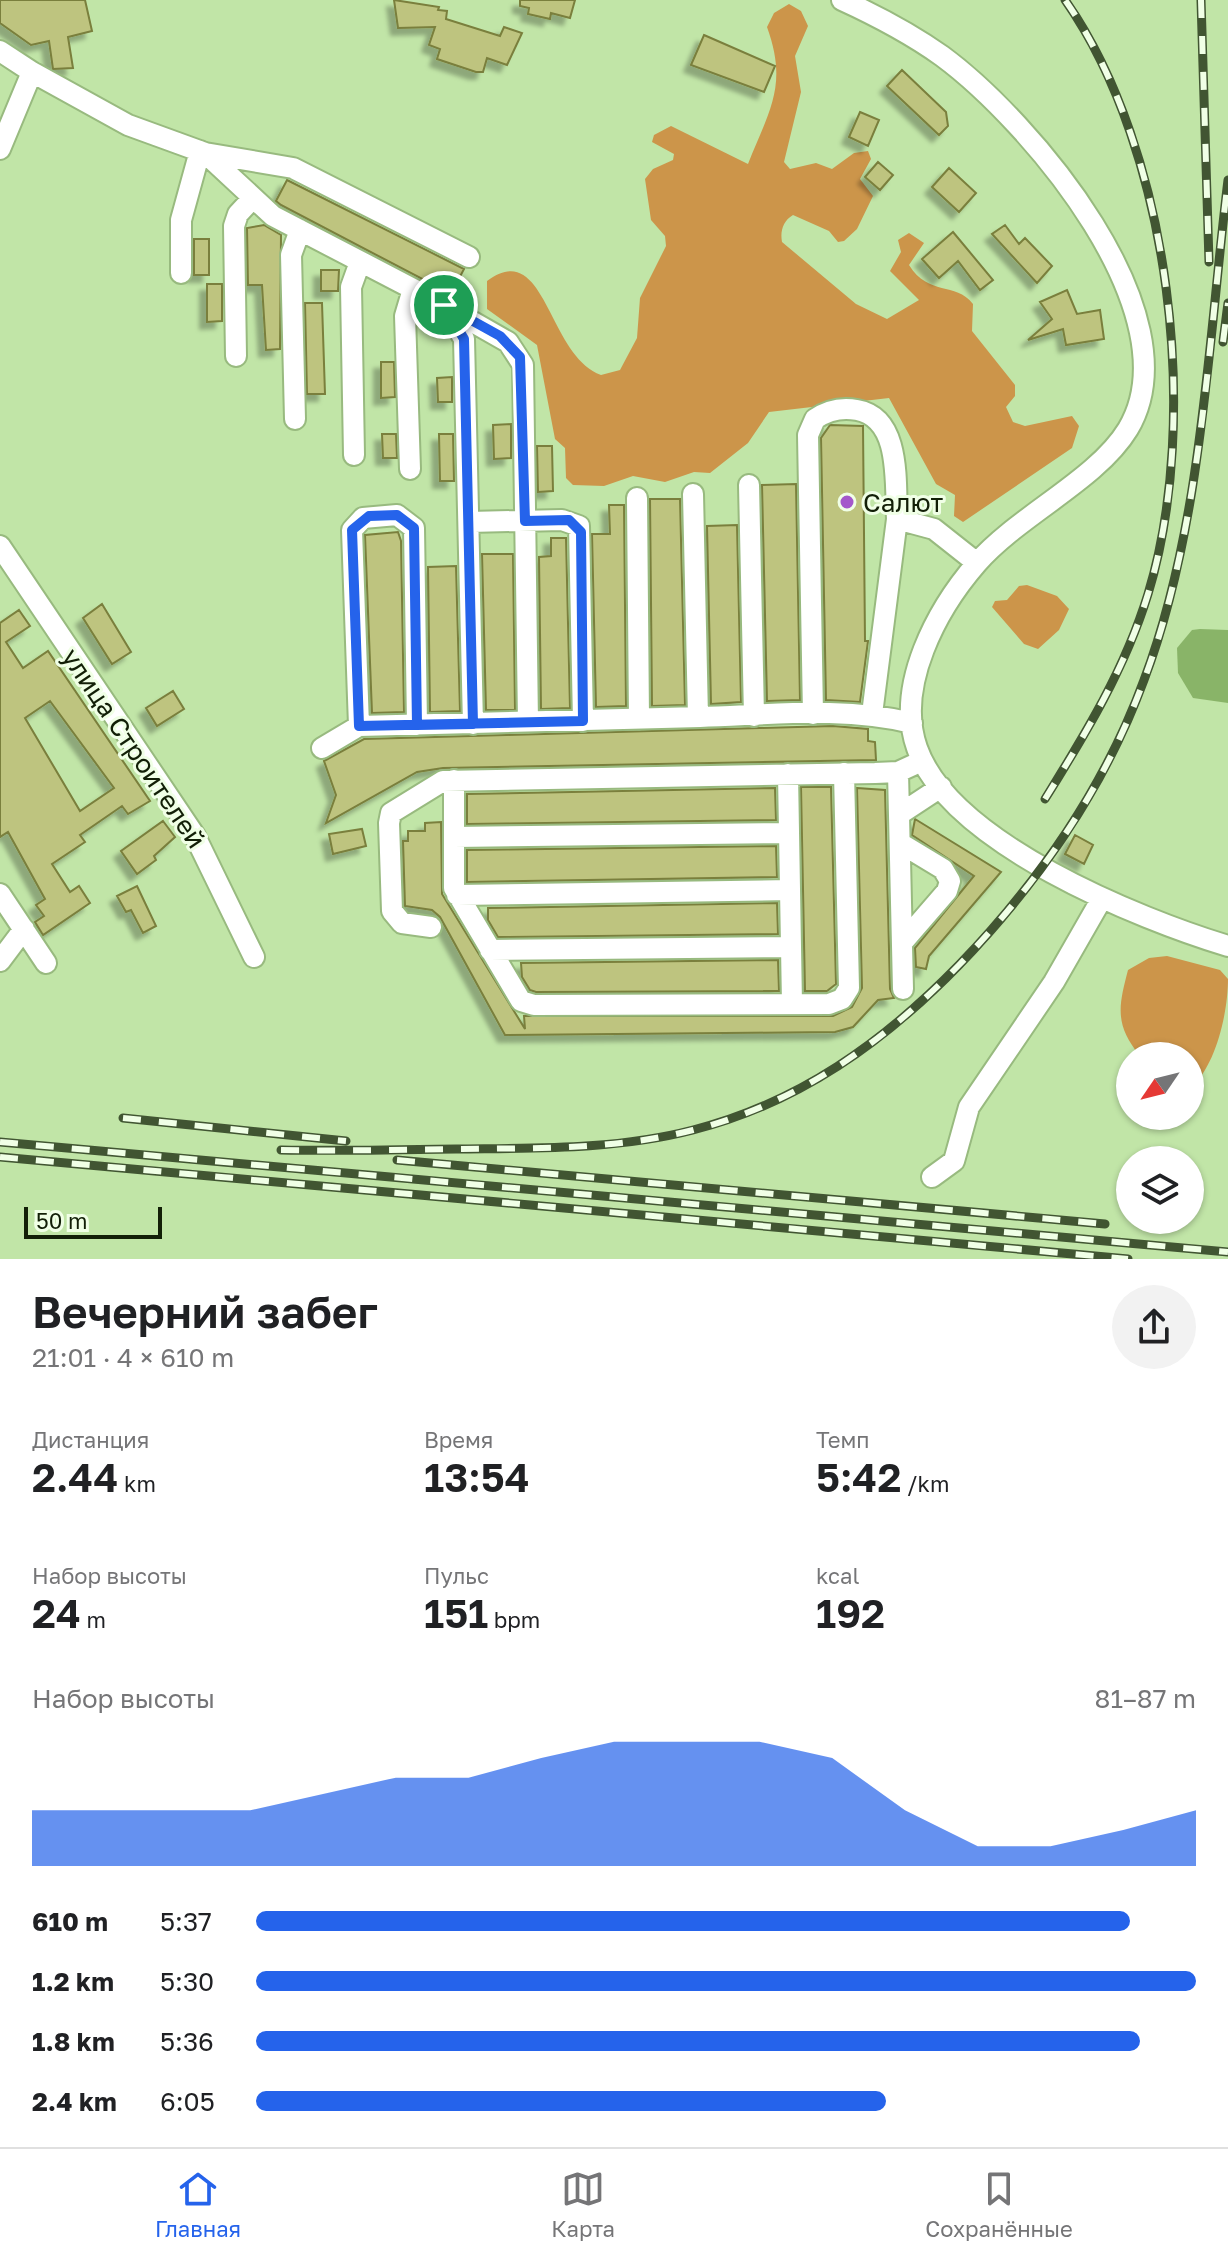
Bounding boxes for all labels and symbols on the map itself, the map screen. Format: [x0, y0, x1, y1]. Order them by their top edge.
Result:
pin [410, 271, 478, 339]
place label: Салют [863, 487, 943, 518]
marker: Салют [838, 493, 856, 511]
street label: улица Строителей [56, 642, 212, 854]
north arrow [1116, 1042, 1204, 1130]
scale bar [24, 1203, 162, 1239]

